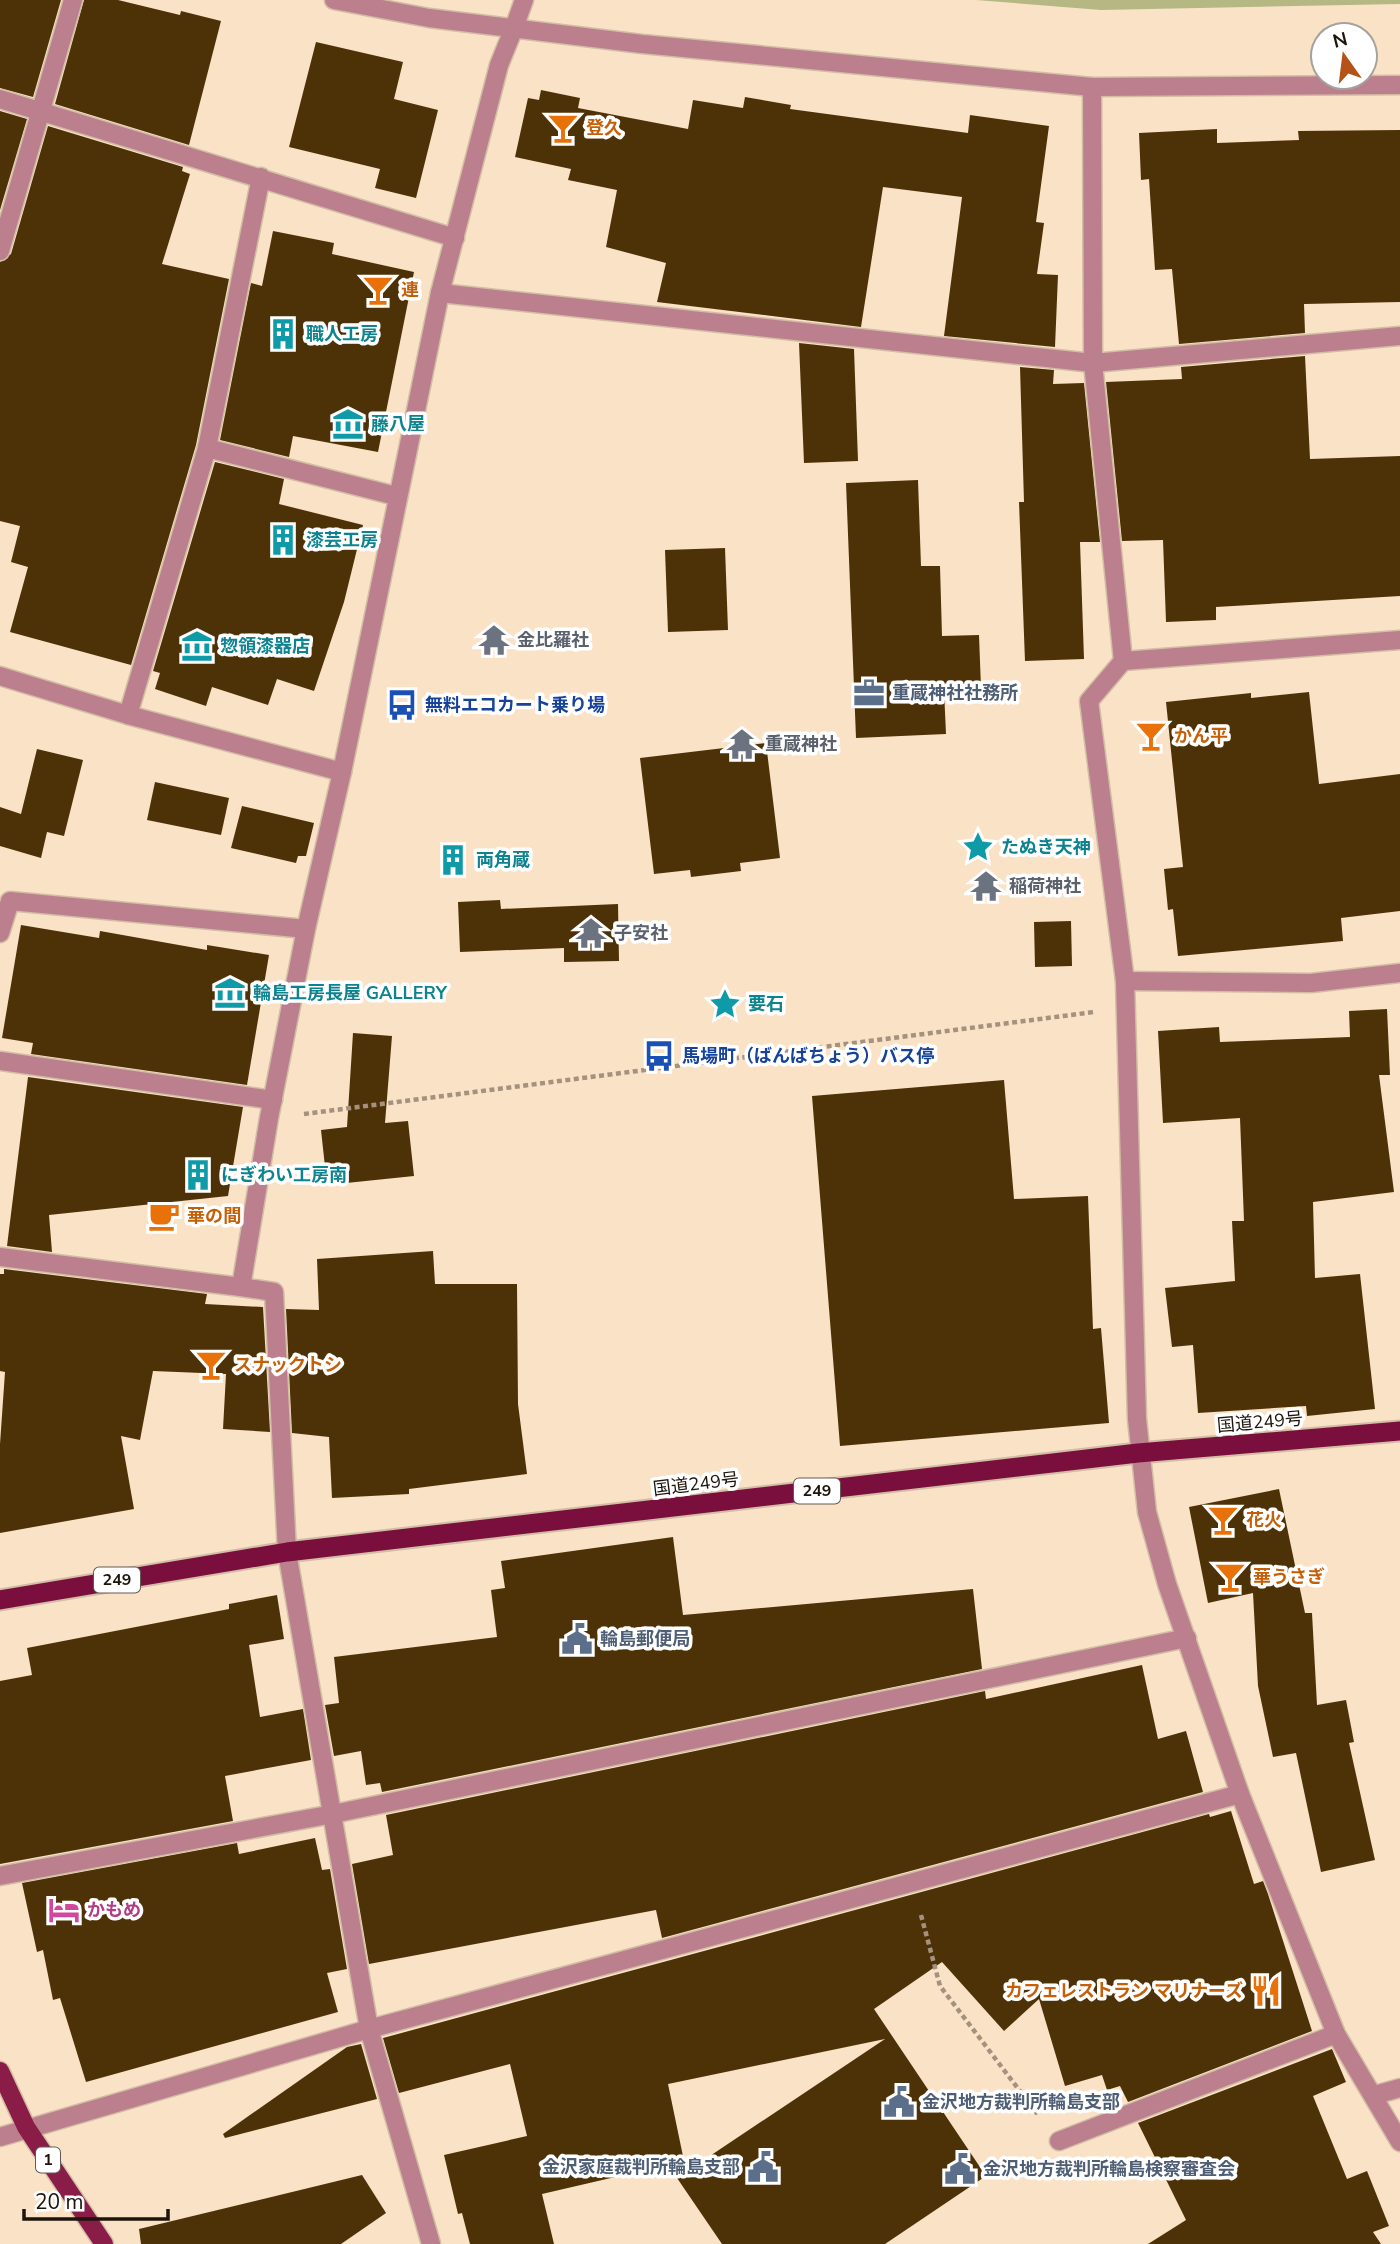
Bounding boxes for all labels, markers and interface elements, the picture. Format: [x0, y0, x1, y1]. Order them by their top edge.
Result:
north arrow [1309, 21, 1379, 91]
text: N [1330, 26, 1350, 55]
bar icon: 登久 [546, 111, 580, 145]
place label: 登久 [586, 116, 622, 140]
bar icon: 連 [361, 273, 395, 307]
place label: 連 [401, 278, 419, 302]
building icon: 職人工房 [266, 317, 300, 351]
place label: 職人工房 [306, 322, 378, 346]
museum icon: 藤八屋 [331, 407, 365, 441]
place label: 藤八屋 [371, 412, 425, 436]
building icon: 漆芸工房 [266, 523, 300, 557]
place label: 漆芸工房 [306, 528, 378, 552]
temple icon: 金比羅社 [477, 623, 511, 657]
place label: 金比羅社 [517, 628, 589, 652]
museum icon: 惣領漆器店 [180, 629, 214, 663]
place label: 惣領漆器店 [220, 634, 310, 658]
office icon: 重蔵神社社務所 [852, 676, 886, 710]
place label: 重蔵神社社務所 [892, 681, 1018, 705]
bus stop icon: 無料エコカート乗り場 [385, 688, 419, 722]
place label: 無料エコカート乗り場 [425, 693, 605, 717]
bar icon: かん平 [1134, 719, 1168, 753]
place label: かん平 [1174, 724, 1228, 748]
temple icon: 重蔵神社 [725, 727, 759, 761]
place label: 重蔵神社 [765, 732, 837, 756]
place icon: たぬき天神 [961, 830, 995, 864]
place label: たぬき天神 [1001, 835, 1091, 859]
building icon: 両角蔵 [436, 843, 470, 877]
place label: 両角蔵 [476, 848, 530, 872]
temple icon: 稲荷神社 [969, 869, 1003, 903]
place label: 稲荷神社 [1009, 874, 1081, 898]
temple icon: 子安社 [574, 916, 608, 950]
place label: 子安社 [614, 921, 668, 945]
museum icon: 輪島工房長屋 GALLERY [213, 976, 247, 1010]
place label: 輪島工房長屋 GALLERY [253, 981, 448, 1005]
place icon: 要石 [708, 987, 742, 1021]
place label: 要石 [748, 992, 784, 1016]
bus stop icon: 馬場町（ばんばちょう）バス停 [642, 1039, 676, 1073]
place label: 馬場町（ばんばちょう）バス停 [682, 1044, 934, 1068]
building icon: にぎわい工房南 [181, 1158, 215, 1192]
place label: にぎわい工房南 [221, 1163, 347, 1187]
cafe icon: 華の間 [147, 1199, 181, 1233]
place label: 華の間 [187, 1204, 241, 1228]
bar icon: スナックトシ [194, 1348, 228, 1382]
place label: スナックトシ [234, 1353, 342, 1377]
street label: 国道249号 [1216, 1406, 1304, 1438]
street label: 国道249号 [652, 1467, 740, 1501]
road number: 249 [794, 1478, 840, 1504]
bar icon: 花火 [1206, 1503, 1240, 1537]
place label: 花火 [1246, 1508, 1282, 1532]
bar icon: 華うさぎ [1213, 1560, 1247, 1594]
place label: 華うさぎ [1253, 1565, 1325, 1589]
road number: 249 [94, 1568, 140, 1592]
public building icon: 輪島郵便局 [560, 1622, 594, 1656]
place label: 輪島郵便局 [600, 1627, 690, 1651]
hotel icon: かもめ [47, 1893, 81, 1927]
place label: かもめ [87, 1898, 141, 1922]
restaurant icon: カフェレストラン マリナーズ [1249, 1974, 1283, 2008]
place label: カフェレストラン マリナーズ [1005, 1979, 1243, 2003]
public building icon: 金沢地方裁判所輪島支部 [882, 2085, 916, 2119]
place label: 金沢地方裁判所輪島支部 [922, 2090, 1120, 2114]
road number: 1 [36, 2148, 60, 2172]
public building icon: 金沢家庭裁判所輪島支部 [746, 2150, 780, 2184]
public building icon: 金沢地方裁判所輪島検察審査会 [943, 2152, 977, 2186]
place label: 金沢家庭裁判所輪島支部 [542, 2155, 740, 2179]
place label: 金沢地方裁判所輪島検察審査会 [983, 2157, 1235, 2181]
scale bar [24, 2178, 168, 2222]
text: 20 m [35, 2188, 84, 2216]

